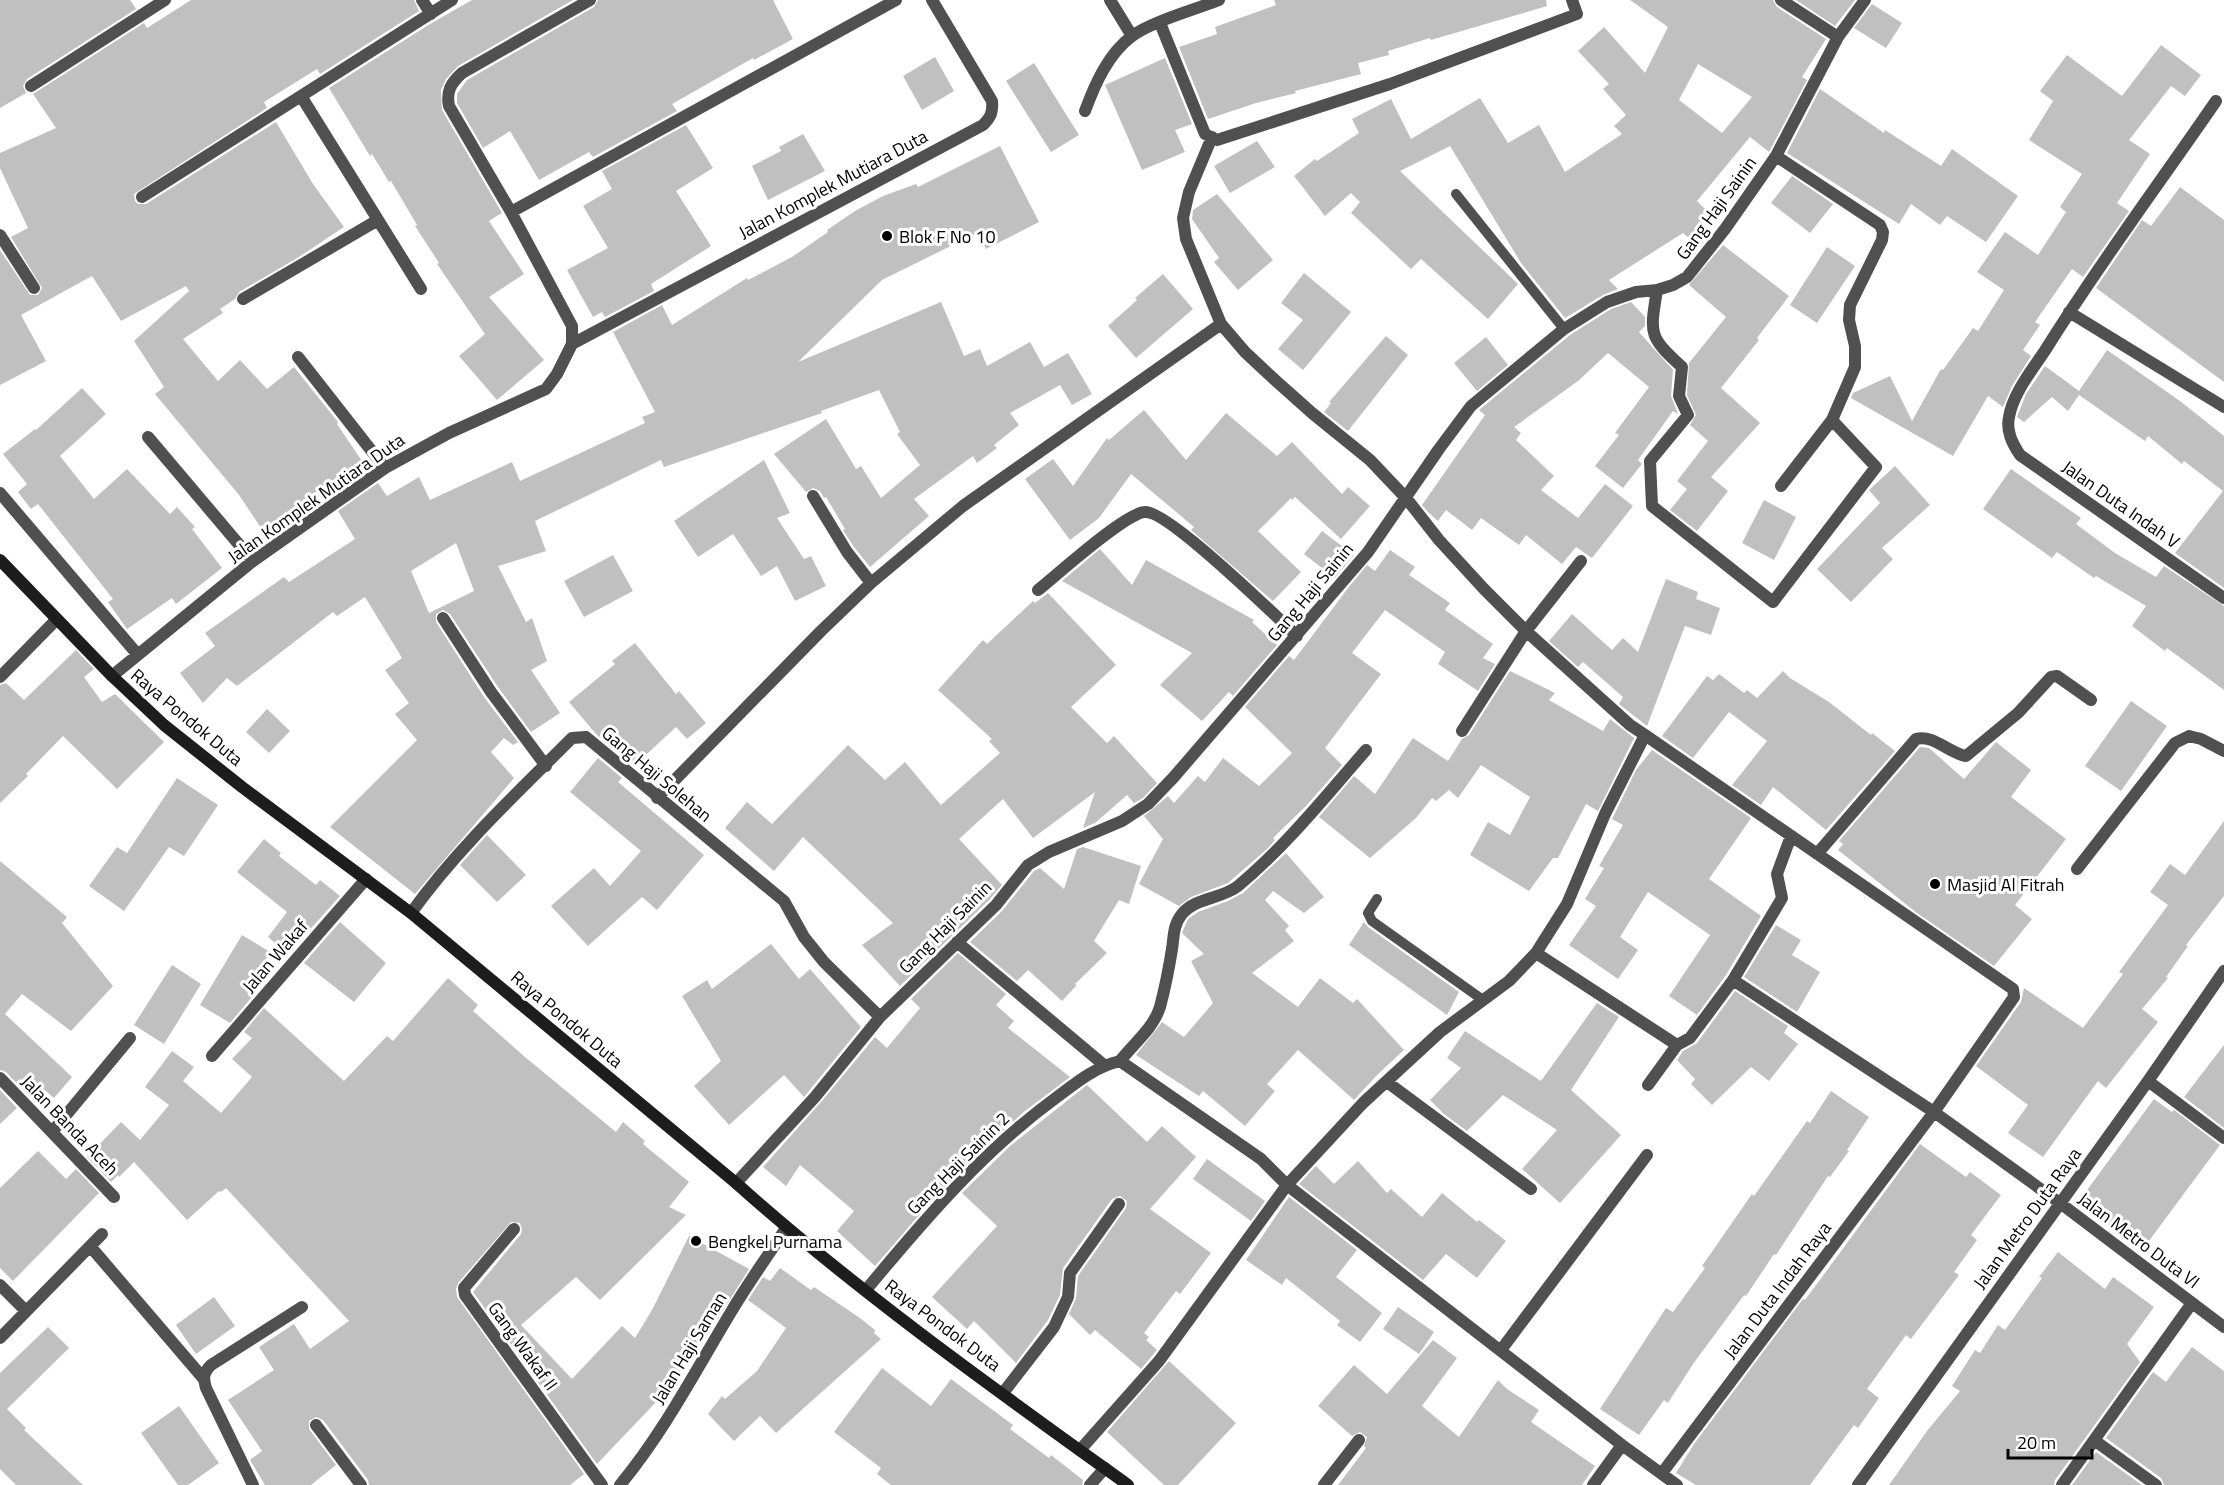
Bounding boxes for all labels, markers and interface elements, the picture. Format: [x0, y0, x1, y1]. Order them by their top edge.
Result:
street label: Jalan Komplek Mutiara Duta [734, 123, 932, 245]
street label: Gang Haji Sainin [1669, 151, 1763, 265]
place label: Blok F No 10 [899, 223, 995, 250]
marker: Blok F No 10 [880, 229, 894, 243]
street label: Jalan Komplek Mutiara Duta [222, 427, 410, 569]
street label: Jalan Duta Indah V [2057, 453, 2186, 555]
street label: Gang Haji Sainin [1260, 537, 1360, 647]
street label: Raya Pondok Duta [125, 662, 249, 772]
street label: Gang Haji Solehan [596, 720, 718, 828]
place label: Masjid Al Fitrah [1947, 871, 2064, 898]
street label: Gang Haji Sainin [892, 874, 998, 980]
marker: Masjid Al Fitrah [1928, 877, 1942, 891]
street label: Jalan Wakaf [236, 913, 314, 999]
street label: Raya Pondok Duta [505, 964, 629, 1074]
street label: Jalan Banda Aceh [15, 1069, 125, 1181]
street label: Gang Haji Sainin 2 [900, 1105, 1016, 1221]
street label: Jalan Metro Duta Raya [1966, 1142, 2088, 1294]
street label: Jalan Metro Duta VI [2072, 1185, 2206, 1295]
street label: Jalan Duta Indah Raya [1716, 1216, 1838, 1364]
place label: Bengkel Purnama [708, 1228, 842, 1255]
marker: Bengkel Purnama [689, 1234, 703, 1248]
street label: Raya Pondok Duta [879, 1272, 1007, 1378]
street label: Jalan Haji Saman [645, 1287, 733, 1409]
street label: Gang Wakaf II [481, 1296, 565, 1396]
scale bar [2008, 1422, 2092, 1460]
text: 20 m [2017, 1429, 2056, 1456]

